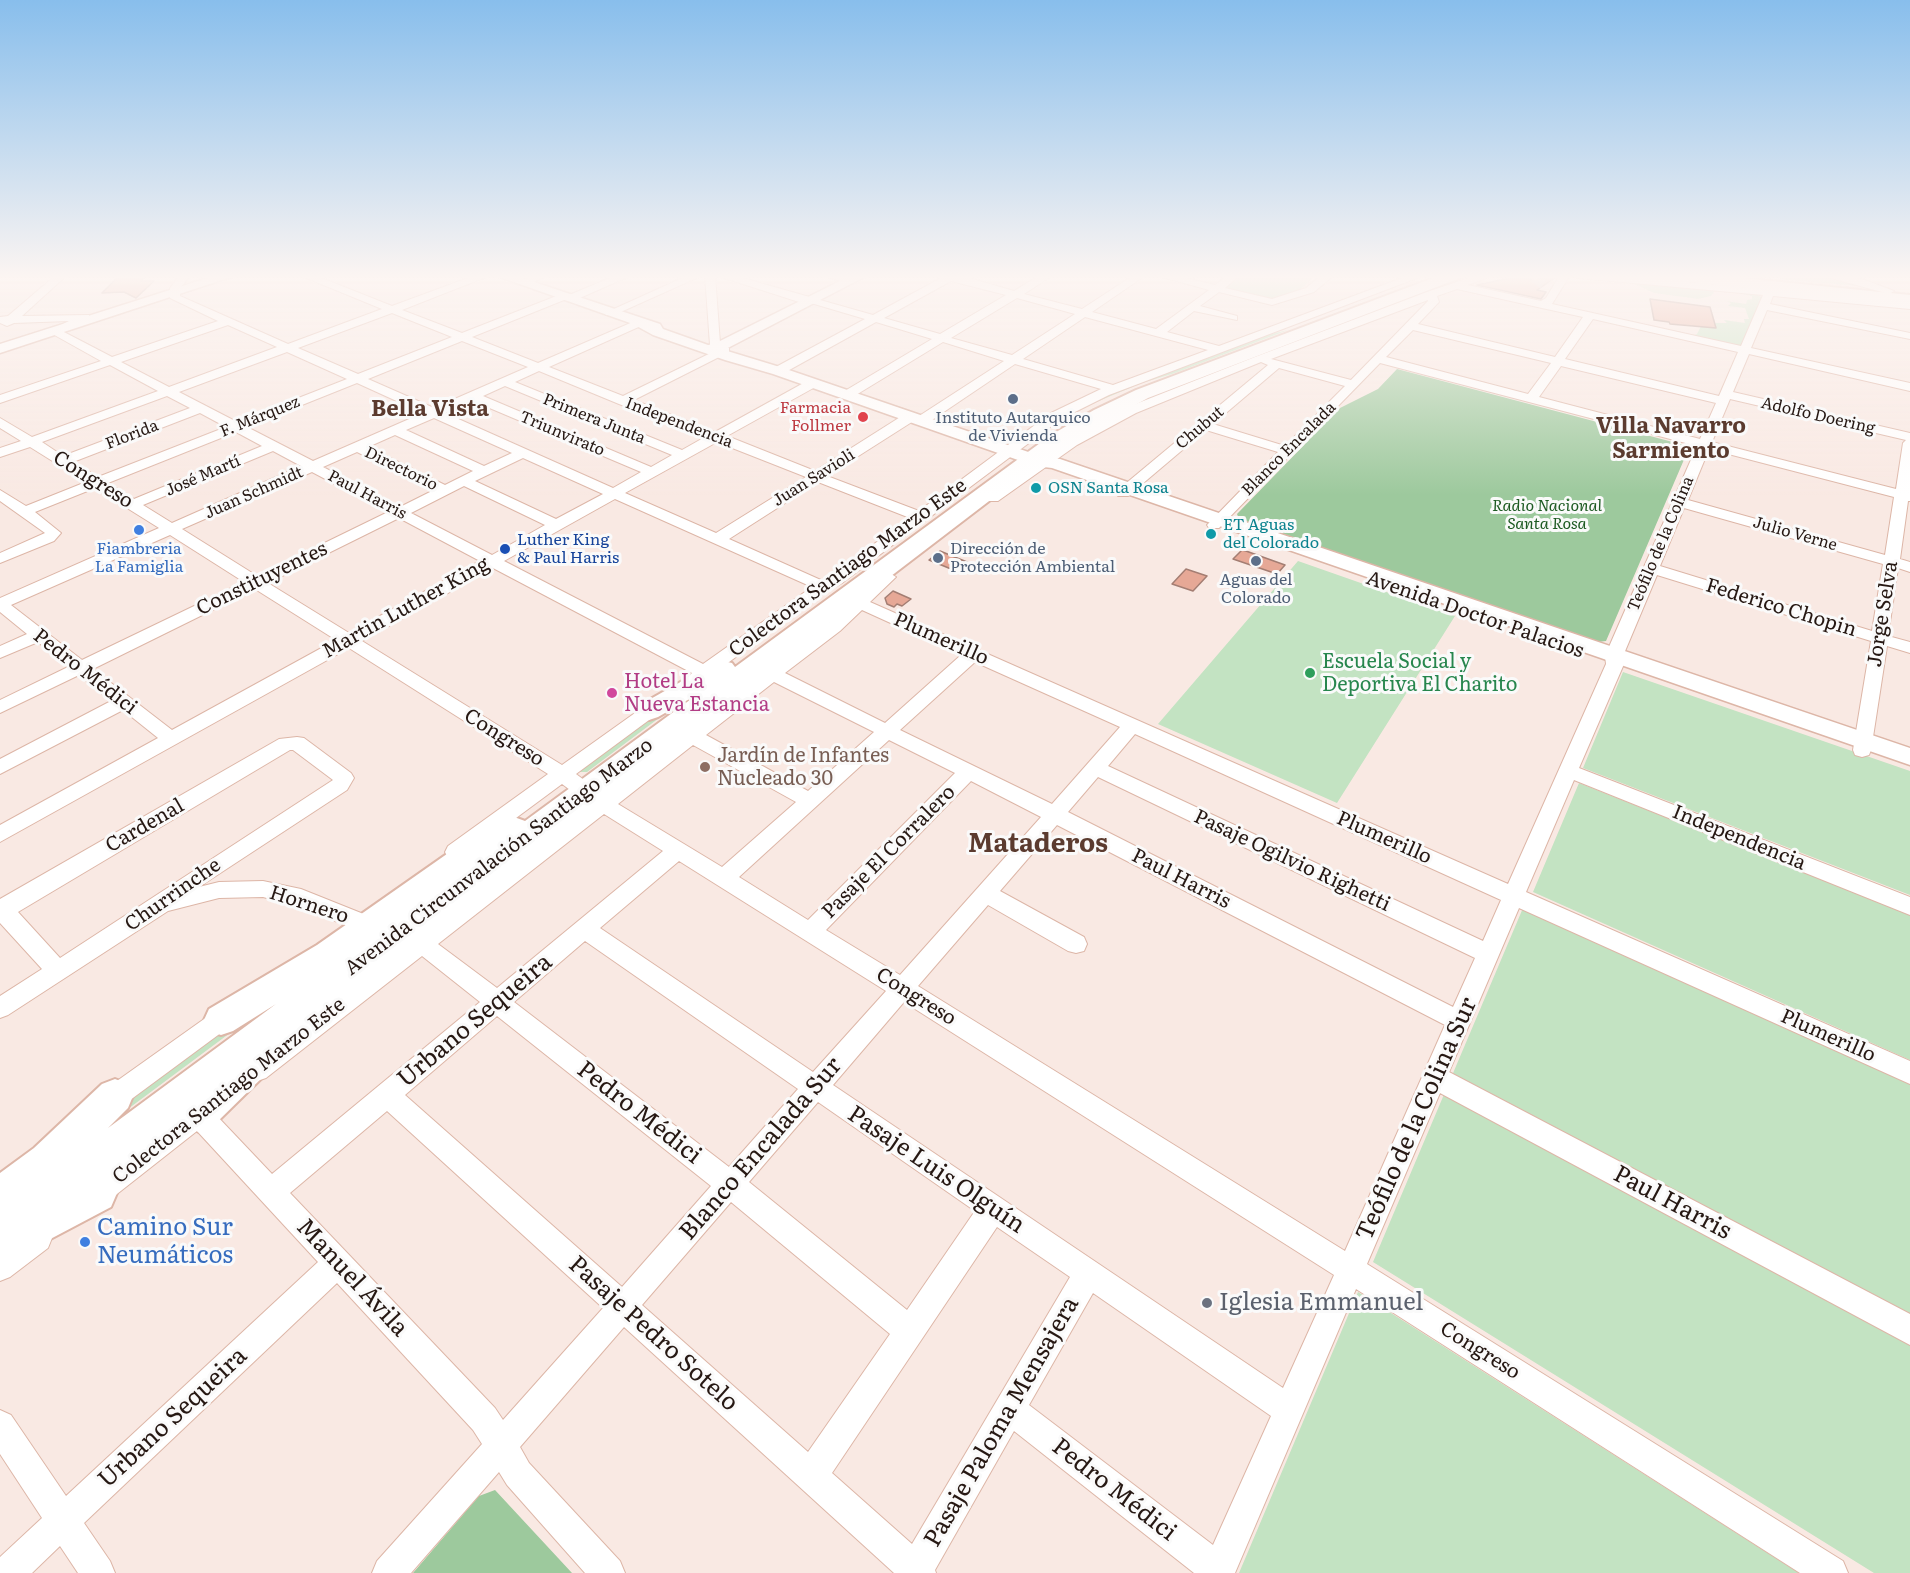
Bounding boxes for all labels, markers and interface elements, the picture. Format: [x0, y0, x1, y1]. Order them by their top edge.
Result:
street label: Primera Junta [540, 390, 648, 448]
street label: F. Márquez [217, 392, 303, 442]
marker: Instituto Autarquico de Vivienda [1006, 392, 1020, 406]
street label: Independencia [623, 394, 735, 452]
street label: Adolfo Doering [1759, 394, 1877, 438]
district label: Bella Vista [371, 397, 489, 423]
place label: Farmacia Follmer [780, 398, 851, 436]
street label: Blanco Encalada [1238, 398, 1340, 500]
street label: Chubut [1172, 402, 1228, 454]
street label: Triunvirato [517, 407, 607, 461]
place label: Instituto Autarquico de Vivienda [935, 408, 1091, 446]
marker: Farmacia Follmer [856, 410, 870, 424]
district label: Villa Navarro Sarmiento [1596, 414, 1746, 466]
street label: Florida [103, 416, 161, 454]
street label: Directorio [361, 443, 441, 495]
street label: Juan Savioli [770, 445, 858, 511]
street label: Congreso [48, 446, 138, 514]
street label: José Martí [163, 452, 243, 500]
street label: Juan Schmidt [202, 463, 306, 523]
street label: Paul Harris [324, 466, 410, 524]
street label: Colectora Santiago Marzo Este [724, 474, 972, 662]
street label: Teófilo de la Colina [1624, 474, 1698, 614]
place label: OSN Santa Rosa [1048, 478, 1169, 498]
marker: OSN Santa Rosa [1029, 481, 1043, 495]
park label: Radio Nacional Santa Rosa [1492, 496, 1602, 534]
street label: Julio Verne [1751, 513, 1839, 555]
place label: ET Aguas del Colorado [1223, 515, 1319, 553]
marker: Fiambreria La Famiglia [132, 523, 146, 537]
marker: ET Aguas del Colorado [1204, 527, 1218, 541]
place label: Luther King & Paul Harris [517, 530, 619, 568]
street label: Constituyentes [193, 537, 331, 621]
place label: Fiambreria La Famiglia [95, 539, 183, 577]
place label: Dirección de Protección Ambiental [950, 539, 1115, 577]
marker: Luther King & Paul Harris [498, 542, 512, 556]
marker: Dirección de Protección Ambiental [931, 551, 945, 565]
street label: Martin Luther King [318, 552, 494, 664]
marker: Aguas del Colorado [1249, 554, 1263, 568]
street label: Jorge Selva [1863, 559, 1903, 669]
street label: Avenida Doctor Palacios [1363, 566, 1587, 664]
place label: Aguas del Colorado [1220, 570, 1292, 608]
street label: Federico Chopin [1703, 574, 1859, 642]
street label: Plumerillo [890, 607, 992, 671]
street label: Pedro Médici [28, 624, 142, 720]
place label: Escuela Social y Deportiva El Charito [1322, 650, 1517, 697]
marker: Escuela Social y Deportiva El Charito [1303, 666, 1317, 680]
place label: Hotel La Nueva Estancia [624, 670, 770, 717]
marker: Hotel La Nueva Estancia [605, 686, 619, 700]
street label: Congreso [459, 704, 549, 772]
street label: Avenida Circunvalación Santiago Marzo [340, 733, 658, 981]
place label: Jardín de Infantes Nucleado 30 [717, 744, 889, 791]
marker: Jardín de Infantes Nucleado 30 [698, 760, 712, 774]
street label: Pasaje El Corralero [817, 780, 961, 924]
street label: Cardenal [102, 794, 188, 858]
street label: Independencia [1669, 800, 1809, 876]
street label: Pasaje Ogilvio Righetti [1190, 805, 1394, 917]
street label: Plumerillo [1333, 806, 1435, 870]
district label: Mataderos [968, 828, 1108, 860]
street label: Paul Harris [1128, 844, 1234, 914]
street label: Churrinche [121, 853, 225, 937]
street label: Hornero [266, 881, 352, 929]
street label: Urbano Sequeira [392, 948, 558, 1094]
street label: Congreso [871, 963, 961, 1031]
street label: Colectora Santiago Marzo Este [108, 993, 350, 1189]
street label: Teófilo de la Colina Sur [1350, 993, 1484, 1245]
street label: Plumerillo [1777, 1004, 1879, 1068]
street label: Blanco Encalada Sur [674, 1052, 848, 1246]
street label: Pedro Médici [571, 1055, 707, 1171]
street label: Pasaje Luis Olguín [842, 1100, 1030, 1240]
street label: Paul Harris [1608, 1160, 1736, 1246]
street label: Manuel Ávila [290, 1213, 414, 1343]
place label: Camino Sur Neumáticos [97, 1214, 233, 1270]
marker: Camino Sur Neumáticos [78, 1235, 92, 1249]
street label: Pasaje Pedro Sotelo [562, 1250, 744, 1418]
place label: Iglesia Emmanuel [1219, 1289, 1423, 1317]
street label: Pasaje Paloma Mensajera [919, 1292, 1085, 1552]
marker: Iglesia Emmanuel [1200, 1296, 1214, 1310]
street label: Congreso [1435, 1317, 1525, 1385]
street label: Urbano Sequeira [93, 1342, 253, 1494]
street label: Pedro Médici [1046, 1432, 1182, 1548]

